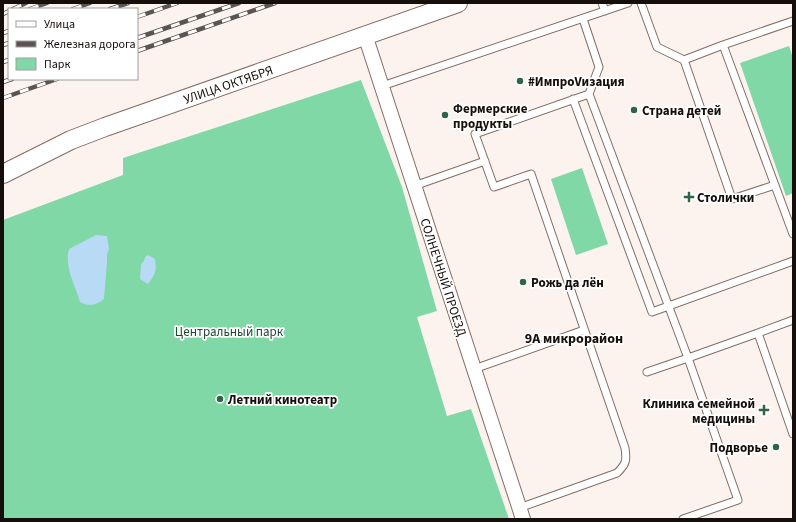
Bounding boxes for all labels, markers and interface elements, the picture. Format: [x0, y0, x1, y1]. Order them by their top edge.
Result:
legend [8, 8, 138, 80]
text: Улица [44, 16, 75, 33]
text: Железная дорога [44, 36, 136, 53]
text: Парк [44, 56, 70, 73]
street label: УЛИЦА ОКТЯБРЯ [181, 61, 275, 109]
place label: #ИмпроVизация [528, 73, 625, 91]
marker: #ИмпроVизация [515, 76, 525, 86]
place label: Фермерские продукты [453, 100, 528, 133]
place label: Страна детей [642, 102, 721, 120]
marker: Страна детей [629, 105, 639, 115]
marker: Фермерские продукты [440, 110, 450, 120]
place label: Столички [697, 189, 754, 207]
marker: Столички [684, 192, 694, 202]
street label: СОЛНЕЧНЫЙ ПРОЕЗД [415, 216, 471, 339]
place label: Рожь да лён [531, 274, 604, 292]
marker: Рожь да лён [518, 277, 528, 287]
park label: Центральный парк [175, 323, 284, 341]
district label: 9А микрорайон [525, 329, 623, 349]
place label: Летний кинотеатр [227, 391, 337, 409]
marker: Летний кинотеатр [215, 394, 225, 404]
place label: Клиника семейной медицины [642, 395, 755, 428]
marker: Клиника семейной медицины [758, 404, 770, 416]
place label: Подворье [710, 439, 768, 457]
marker: Подворье [771, 442, 781, 452]

